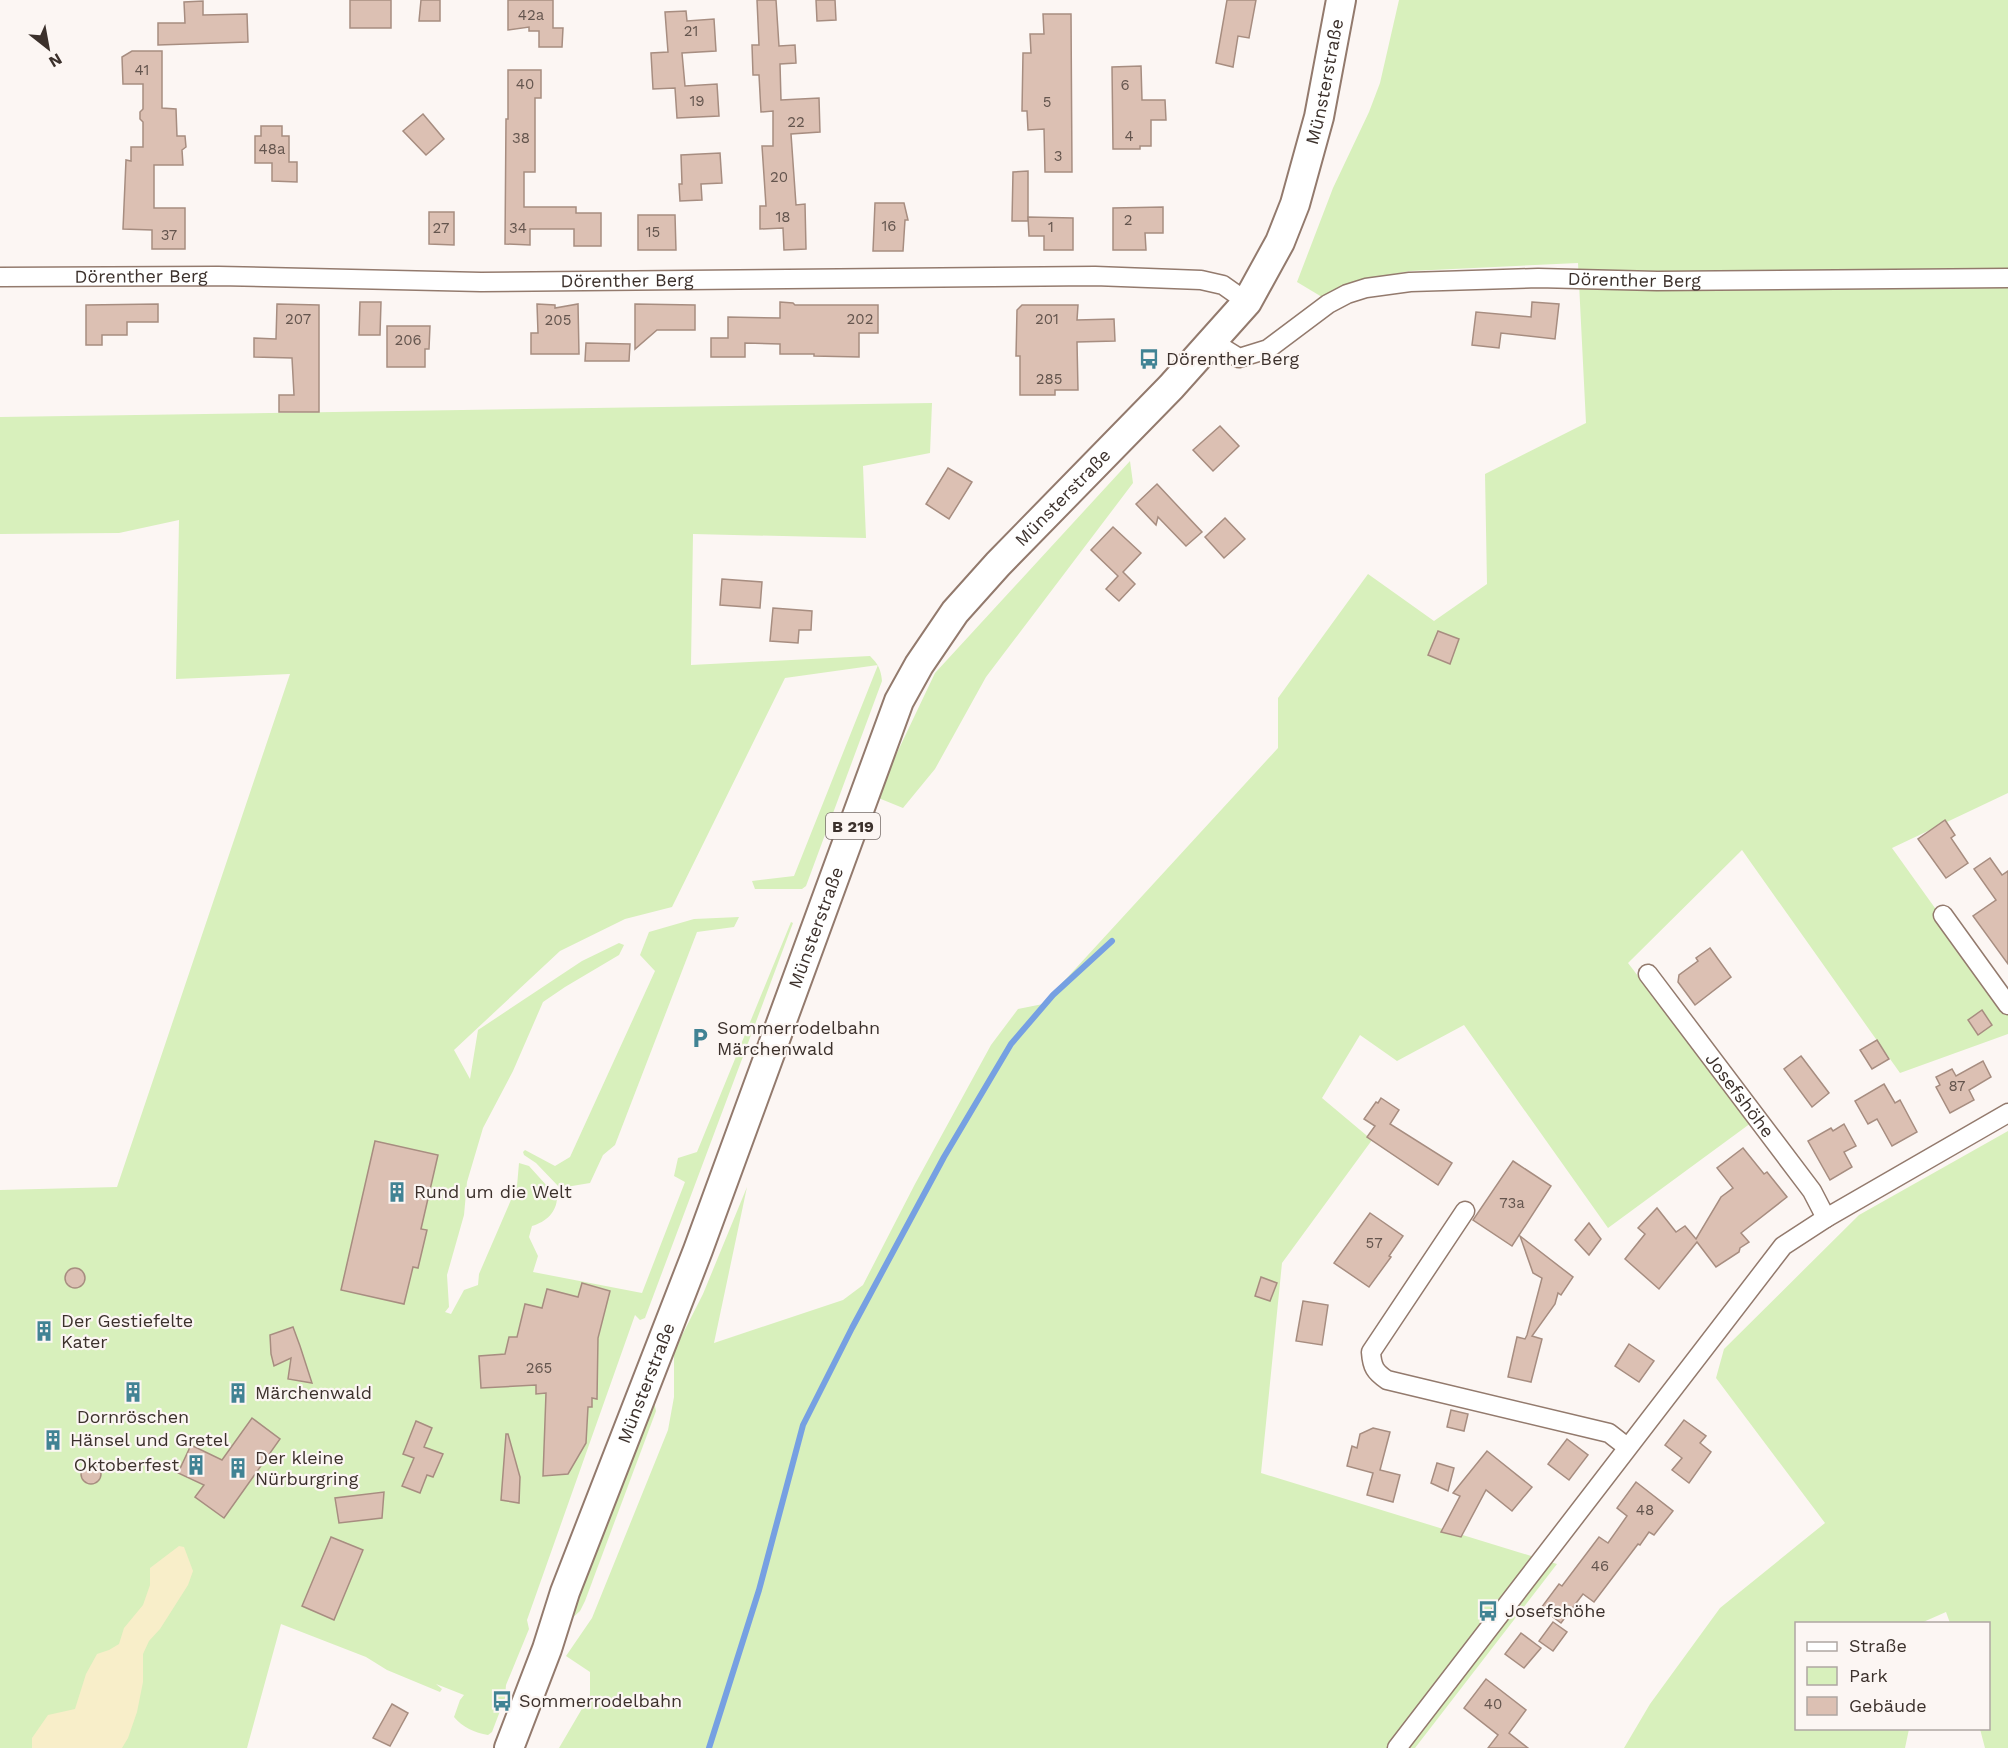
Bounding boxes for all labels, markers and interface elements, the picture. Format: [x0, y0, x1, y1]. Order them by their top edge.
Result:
house number: 42a [518, 6, 545, 24]
street label: Münsterstraße [1301, 17, 1347, 147]
north arrow [18, 18, 78, 78]
house number: 21 [684, 22, 698, 40]
text: N [45, 49, 65, 72]
house number: 41 [135, 61, 149, 79]
house number: 40 [516, 75, 534, 93]
house number: 6 [1120, 76, 1130, 94]
house number: 19 [689, 92, 705, 110]
house number: 5 [1043, 93, 1051, 111]
house number: 22 [787, 113, 805, 131]
house number: 4 [1124, 127, 1134, 145]
house number: 38 [512, 129, 530, 147]
house number: 48a [259, 140, 286, 158]
house number: 3 [1054, 147, 1062, 165]
house number: 20 [770, 168, 788, 186]
house number: 18 [775, 208, 791, 226]
house number: 2 [1124, 211, 1132, 229]
house number: 16 [882, 217, 896, 235]
house number: 1 [1048, 218, 1054, 236]
house number: 27 [433, 219, 449, 237]
house number: 34 [509, 219, 527, 237]
house number: 15 [646, 223, 660, 241]
house number: 37 [161, 226, 177, 244]
street label: Dörenther Berg [74, 265, 208, 287]
street label: Dörenther Berg [1567, 268, 1701, 291]
street label: Dörenther Berg [560, 269, 694, 291]
house number: 207 [285, 310, 311, 328]
house number: 202 [847, 310, 873, 328]
house number: 201 [1035, 310, 1059, 328]
house number: 205 [545, 311, 571, 329]
house number: 206 [394, 331, 422, 349]
bus stop icon: Dörenther Berg [1137, 347, 1161, 371]
place label: Dörenther Berg [1166, 348, 1299, 369]
house number: 285 [1036, 370, 1062, 388]
street label: Münsterstraße [1010, 444, 1115, 550]
road number: B 219 [826, 813, 880, 839]
street label: Münsterstraße [784, 864, 847, 991]
place label: Sommerrodelbahn Märchenwald [717, 1017, 880, 1059]
parking icon: Sommerrodelbahn Märchenwald [688, 1026, 712, 1050]
street label: Josefshöhe [1701, 1048, 1779, 1141]
house number: 87 [1948, 1077, 1966, 1095]
building icon: Rund um die Welt [385, 1180, 409, 1204]
place label: Rund um die Welt [414, 1181, 572, 1202]
house number: 73a [1499, 1194, 1525, 1212]
house number: 57 [1365, 1234, 1383, 1252]
place label: Der Gestiefelte Kater [61, 1310, 193, 1352]
building icon: Der Gestiefelte Kater [32, 1319, 56, 1343]
street label: Münsterstraße [613, 1320, 679, 1446]
house number: 265 [526, 1359, 552, 1377]
building icon: Dornröschen [121, 1380, 145, 1404]
building icon: Märchenwald [226, 1381, 250, 1405]
place label: Märchenwald [255, 1382, 372, 1403]
place label: Dornröschen [77, 1406, 189, 1427]
building icon: Hänsel und Gretel [41, 1428, 65, 1452]
place label: Hänsel und Gretel [70, 1429, 229, 1450]
place label: Der kleine Nürburgring [255, 1447, 359, 1489]
building icon: Oktoberfest [184, 1453, 208, 1477]
place label: Oktoberfest [74, 1454, 179, 1475]
building icon: Der kleine Nürburgring [226, 1456, 250, 1480]
house number: 48 [1636, 1501, 1654, 1519]
house number: 46 [1591, 1557, 1609, 1575]
bus stop icon: Josefshöhe [1476, 1599, 1500, 1623]
place label: Josefshöhe [1505, 1600, 1606, 1621]
legend [1795, 1622, 1990, 1730]
text: Straße [1849, 1635, 1907, 1656]
text: Park [1849, 1665, 1888, 1686]
bus stop icon: Sommerrodelbahn [490, 1689, 514, 1713]
place label: Sommerrodelbahn [519, 1690, 682, 1711]
house number: 40 [1484, 1695, 1502, 1713]
text: Gebäude [1849, 1695, 1927, 1716]

